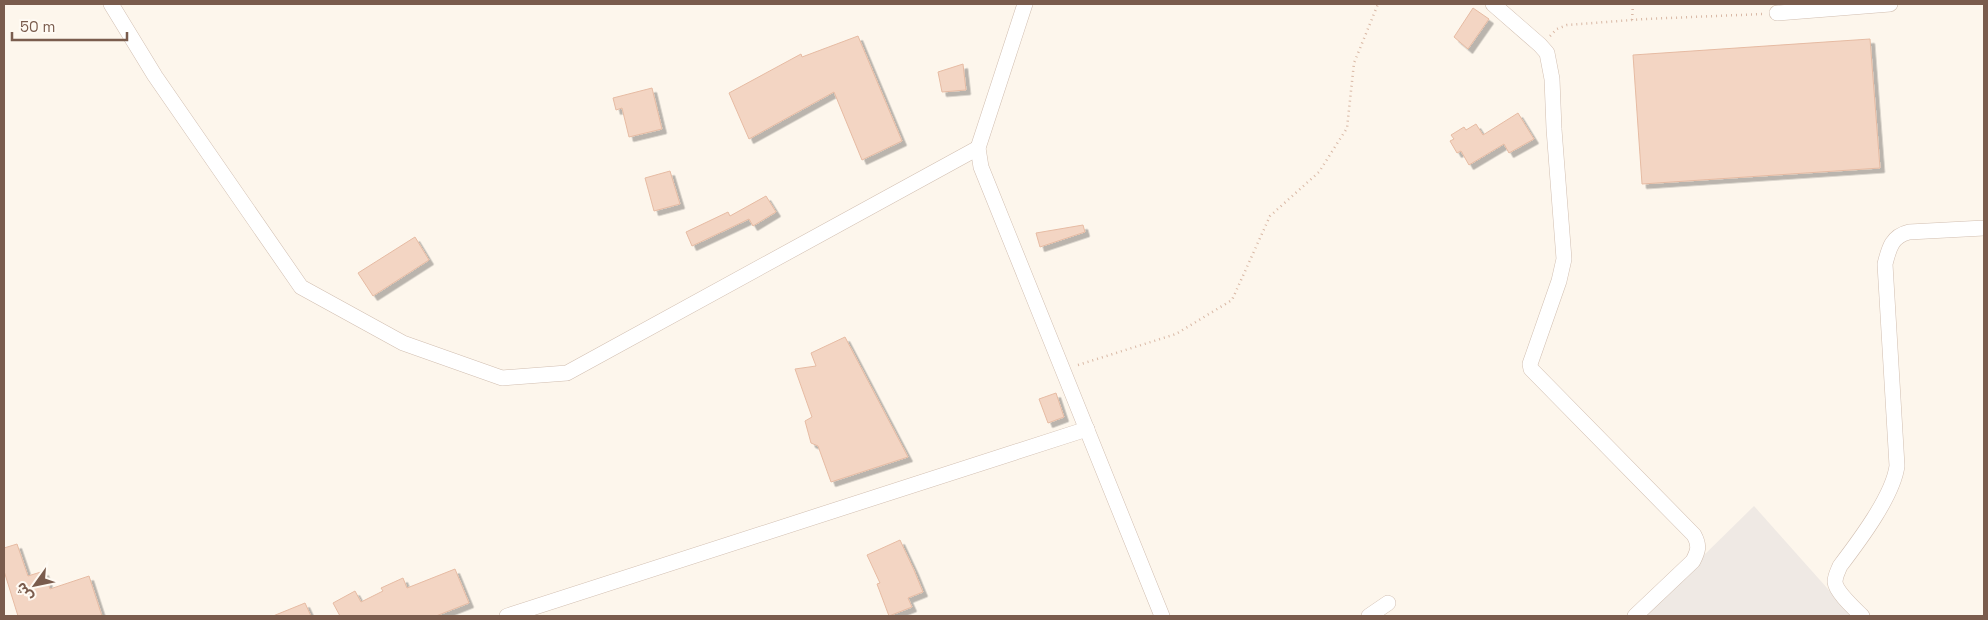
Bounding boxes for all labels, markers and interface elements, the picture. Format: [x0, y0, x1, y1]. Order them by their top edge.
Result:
scale bar [12, 10, 128, 42]
text: 50 m [20, 17, 55, 36]
north arrow [10, 560, 60, 610]
text: ش [11, 579, 37, 605]

